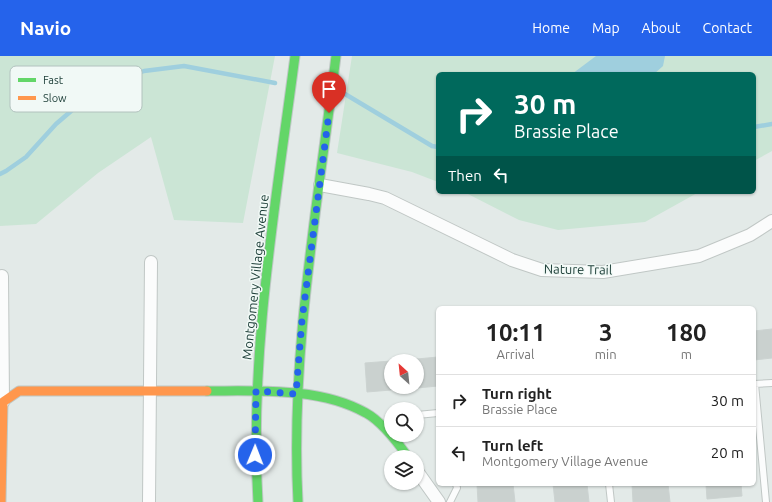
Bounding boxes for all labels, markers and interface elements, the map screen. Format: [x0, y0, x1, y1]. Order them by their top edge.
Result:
text: Navio [20, 17, 71, 39]
text: Home [532, 20, 570, 36]
text: Map [592, 20, 620, 36]
text: About [642, 20, 681, 36]
text: Contact [703, 20, 752, 36]
legend [10, 66, 142, 112]
pin [312, 72, 346, 113]
text: Fast [43, 74, 64, 86]
icon: arrive [318, 78, 340, 100]
icon: right [448, 88, 500, 140]
text: 30 m [514, 88, 576, 119]
text: Slow [43, 92, 67, 104]
text: Brassie Place [514, 121, 619, 141]
icon: left [490, 164, 512, 186]
text: Then [448, 167, 482, 184]
street label: Montgomery Village Avenue [239, 194, 271, 360]
street label: Nature Trail [544, 261, 613, 277]
text: 10:11 [485, 319, 545, 346]
text: 3 [599, 319, 612, 346]
text: 180 [666, 319, 707, 346]
text: Arrival [496, 347, 534, 361]
text: min [595, 347, 617, 361]
text: m [681, 347, 692, 361]
north arrow [384, 354, 424, 394]
map controls [384, 354, 424, 490]
text: Turn right [482, 385, 552, 402]
icon: right [448, 390, 470, 412]
text: 30 m [711, 392, 744, 409]
button: search [384, 402, 424, 442]
text: Brassie Place [482, 402, 558, 416]
position arrow [234, 434, 276, 476]
text: Turn left [482, 437, 543, 454]
icon: left [448, 442, 470, 464]
text: 20 m [711, 444, 744, 461]
button: layers [384, 450, 424, 490]
text: Montgomery Village Avenue [482, 454, 648, 468]

